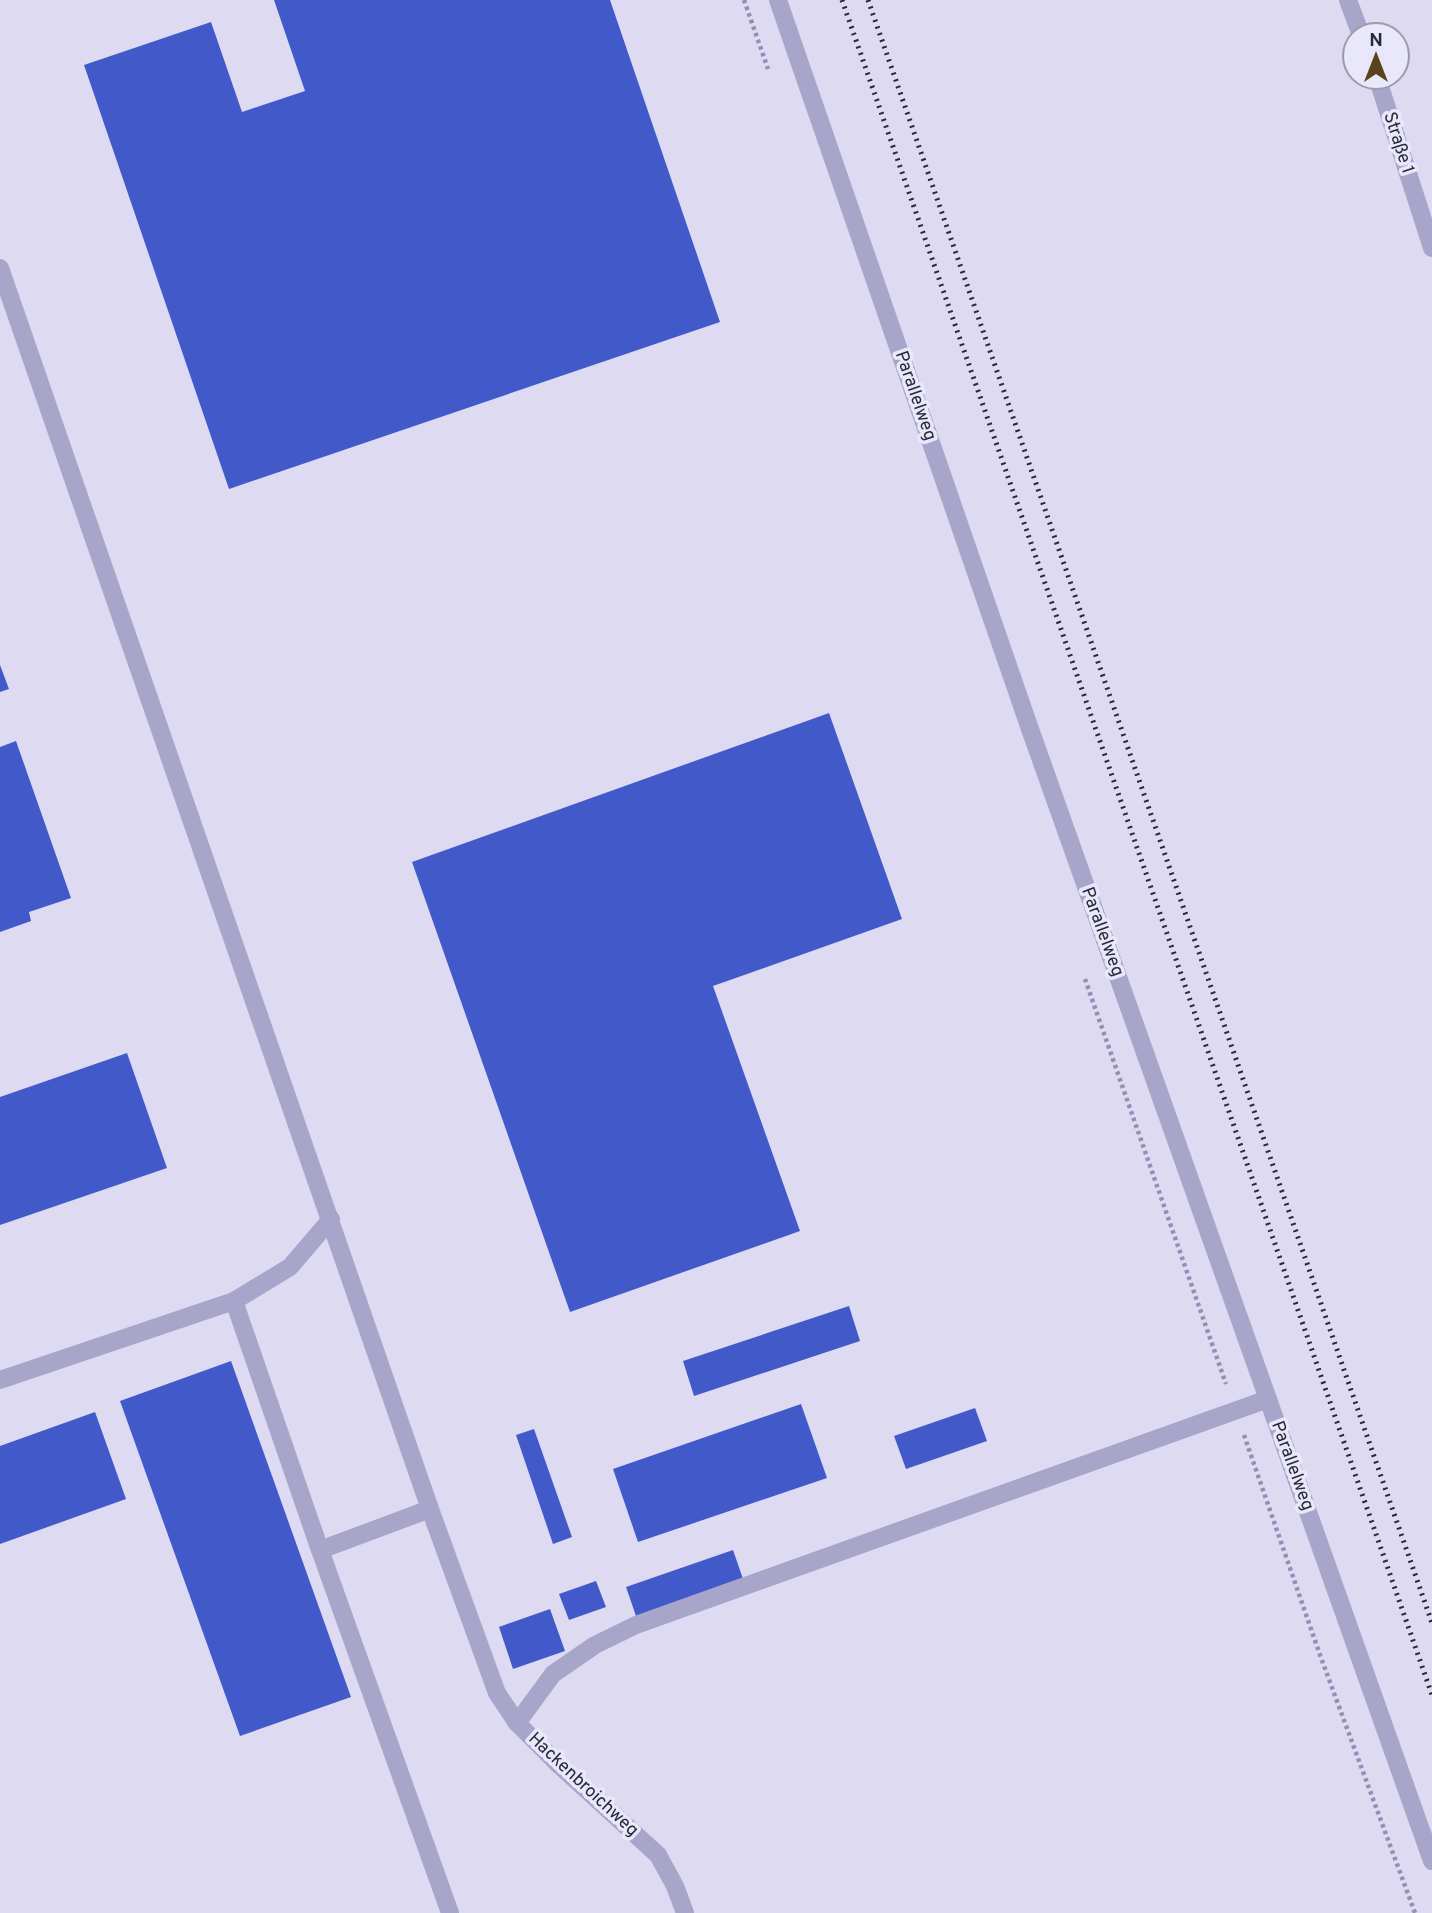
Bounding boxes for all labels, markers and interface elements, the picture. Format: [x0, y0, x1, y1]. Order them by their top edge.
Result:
north arrow [1341, 21, 1411, 91]
text: N [1369, 29, 1383, 53]
street label: Straße 1 [1377, 109, 1419, 177]
street label: Parallelweg [889, 348, 941, 444]
street label: Parallelweg [1075, 884, 1129, 980]
street label: Parallelweg [1265, 1418, 1319, 1514]
street label: Hackenbroichweg [523, 1728, 643, 1842]

